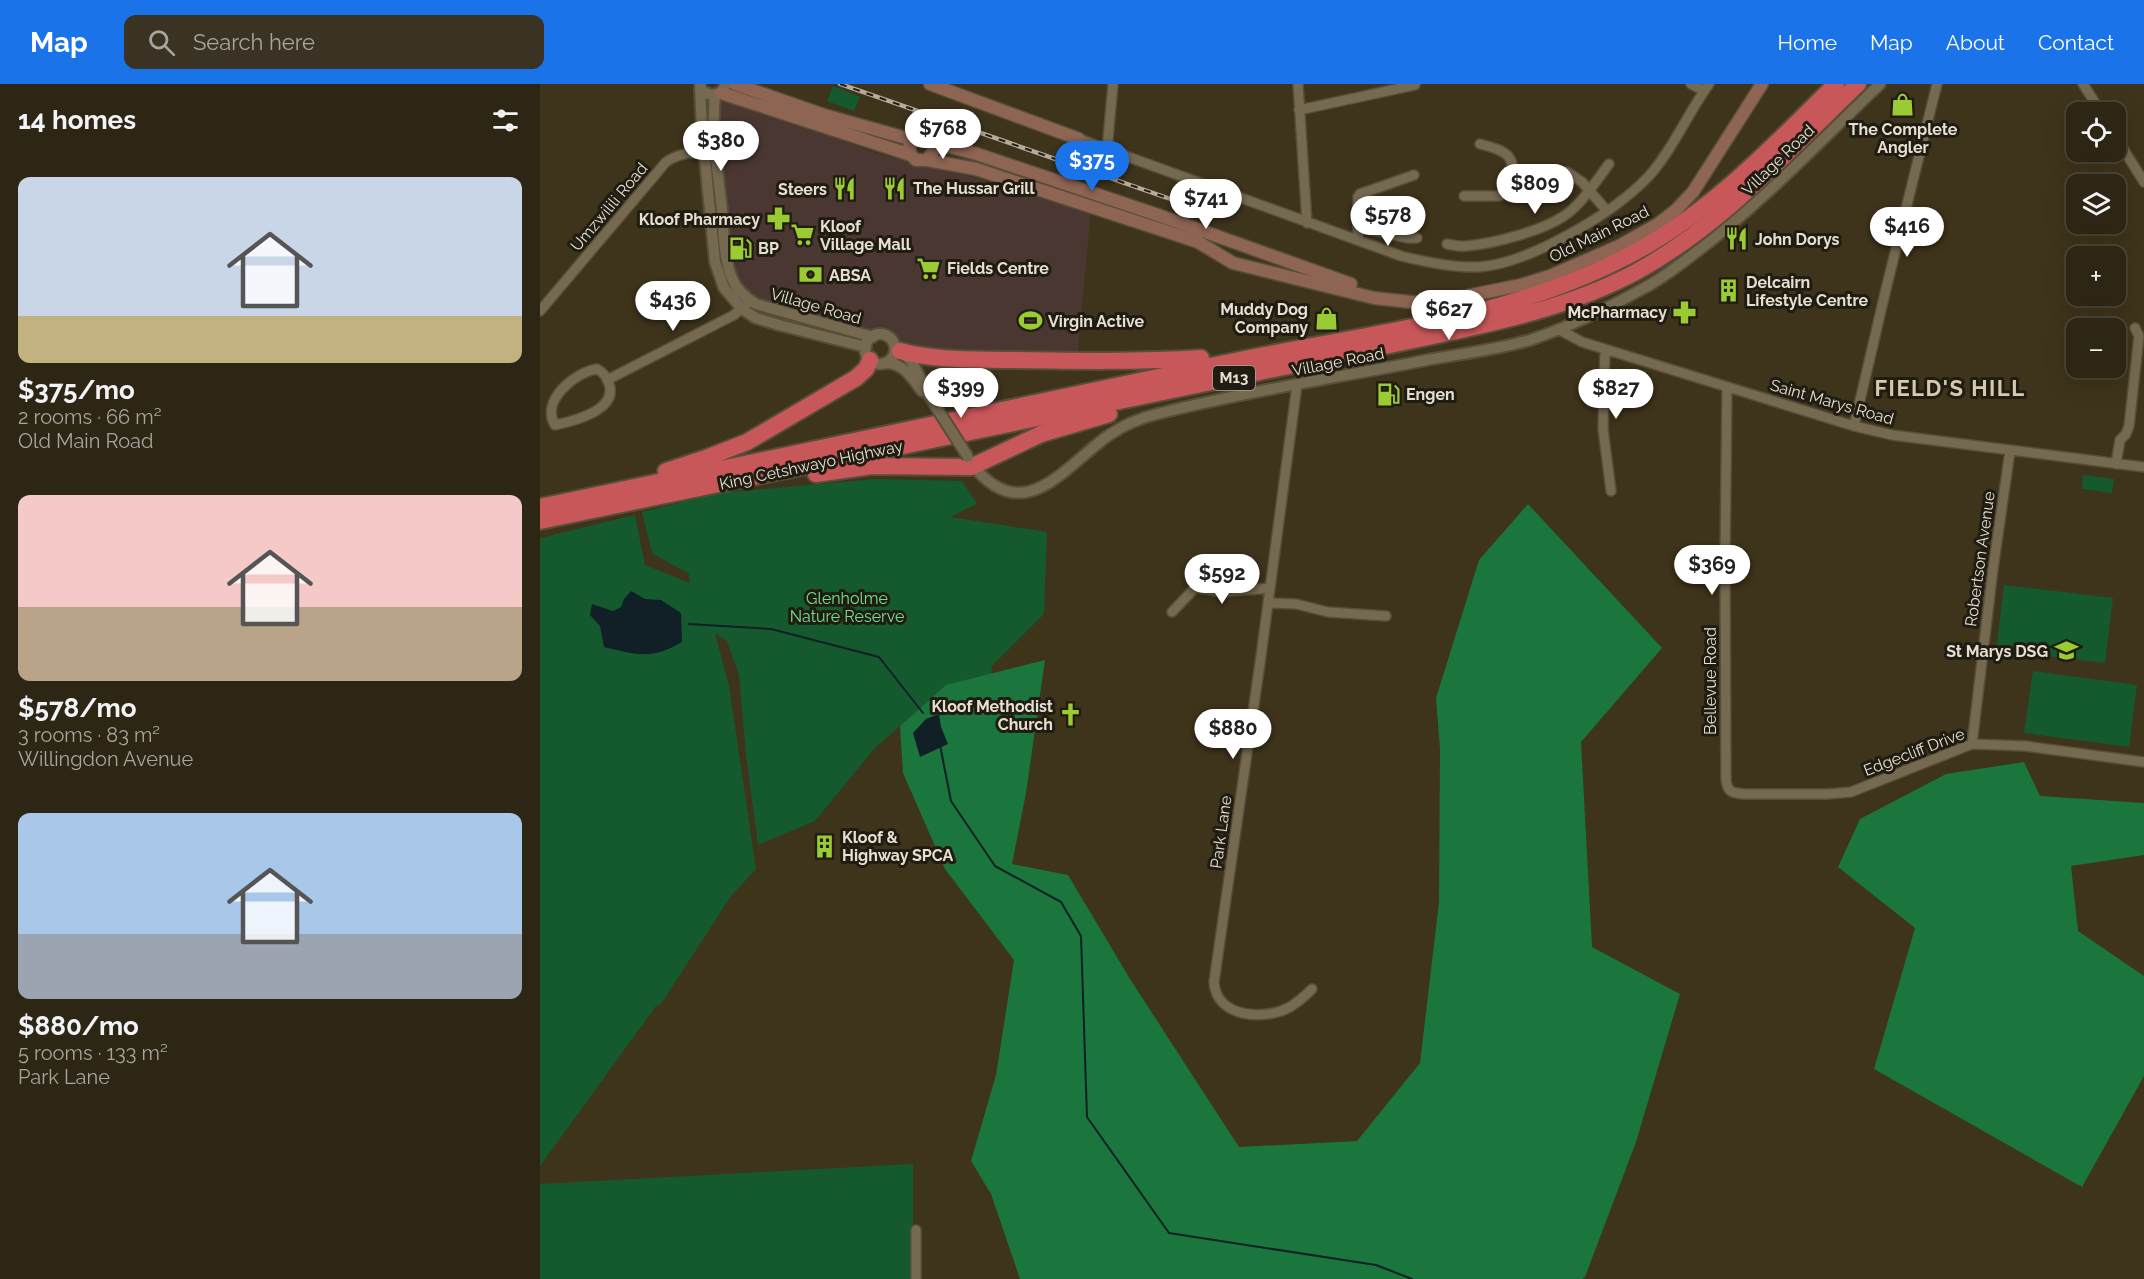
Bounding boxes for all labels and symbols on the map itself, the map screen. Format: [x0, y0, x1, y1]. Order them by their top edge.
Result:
shop icon: The Complete Angler [1890, 91, 1916, 117]
pin: $768 [907, 109, 979, 160]
place label: The Complete Angler [1849, 120, 1958, 157]
pin: $380 [685, 121, 757, 172]
street label: Village Road [1738, 121, 1818, 199]
pin: $375 [1056, 141, 1128, 192]
street label: Umzwilili Road [567, 159, 651, 255]
pin: $809 [1499, 164, 1571, 215]
restaurant icon: The Hussar Grill [882, 175, 908, 201]
restaurant icon: Steers [832, 176, 858, 202]
place label: The Hussar Grill [913, 179, 1035, 198]
pin: $741 [1170, 179, 1242, 230]
place label: Steers [778, 180, 827, 199]
pin: $578 [1352, 196, 1424, 247]
street label: Old Main Road [1546, 202, 1652, 266]
pharmacy icon: Kloof Pharmacy [765, 206, 791, 232]
pin: $416 [1871, 207, 1943, 258]
place label: Kloof Pharmacy [639, 210, 760, 229]
place label: Kloof Village Mall [820, 217, 912, 254]
supermarket icon: Kloof Village Mall [789, 222, 815, 248]
restaurant icon: John Dorys [1724, 226, 1750, 252]
place label: John Dorys [1755, 230, 1840, 249]
fuel station icon: BP [727, 235, 753, 261]
place label: BP [758, 239, 779, 258]
supermarket icon: Fields Centre [916, 255, 942, 281]
place label: Fields Centre [947, 259, 1049, 278]
bank icon: ABSA [798, 262, 824, 288]
place label: ABSA [829, 266, 871, 285]
place label: Delcairn Lifestyle Centre [1746, 273, 1868, 310]
building icon: Delcairn Lifestyle Centre [1715, 278, 1741, 304]
pin: $436 [637, 281, 709, 332]
street label: Village Road [768, 284, 864, 328]
pin: $627 [1413, 290, 1485, 341]
pharmacy icon: McPharmacy [1672, 299, 1698, 325]
place label: Muddy Dog Company [1220, 300, 1308, 337]
place label: McPharmacy [1568, 303, 1667, 322]
shop icon: Muddy Dog Company [1313, 305, 1339, 331]
sports icon: Virgin Active [1017, 308, 1043, 334]
place label: Virgin Active [1048, 312, 1145, 331]
street label: Village Road [1290, 344, 1386, 380]
road number: M13 [1213, 366, 1255, 390]
pin: $399 [925, 368, 997, 419]
pin: $827 [1580, 369, 1652, 420]
street label: Saint Marys Road [1768, 375, 1896, 429]
district label: FIELD'S HILL [1874, 375, 2026, 401]
fuel station icon: Engen [1375, 381, 1401, 407]
place label: Engen [1406, 385, 1455, 404]
street label: King Cetshwayo Highway [718, 436, 905, 494]
street label: Robertson Avenue [1961, 490, 1999, 628]
pin: $369 [1676, 545, 1748, 596]
pin: $592 [1186, 554, 1258, 605]
park label: Glenholme Nature Reserve [790, 589, 904, 626]
street label: Bellevue Road [1701, 627, 1720, 735]
school or university icon: St Marys DSG [2053, 638, 2079, 664]
place label: St Marys DSG [1946, 642, 2048, 661]
place label: Kloof Methodist Church [931, 697, 1053, 734]
church icon: Kloof Methodist Church [1058, 702, 1084, 728]
pin: $880 [1197, 709, 1269, 760]
street label: Edgecliff Drive [1861, 724, 1967, 780]
street label: Park Lane [1206, 794, 1236, 870]
place label: Kloof & Highway SPCA [842, 828, 954, 865]
building icon: Kloof & Highway SPCA [811, 833, 837, 859]

